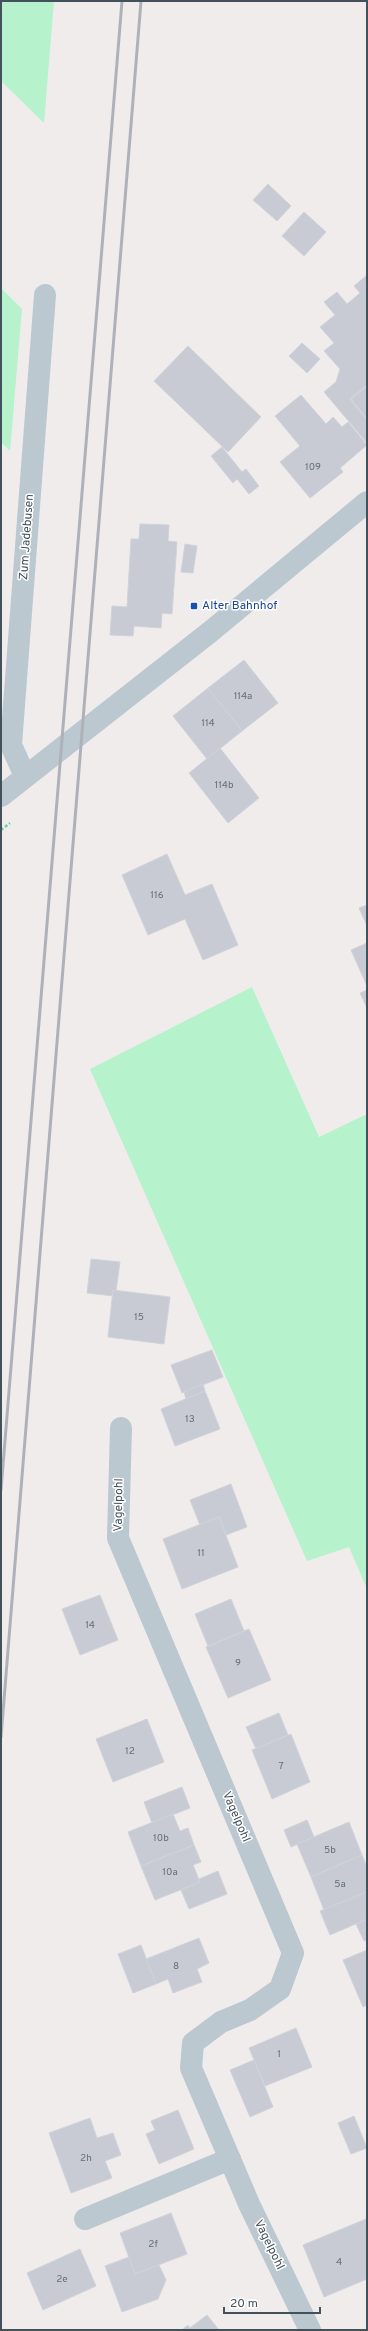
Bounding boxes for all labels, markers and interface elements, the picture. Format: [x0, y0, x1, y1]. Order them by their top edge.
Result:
house number: 109 [305, 461, 321, 474]
street label: Zum Jadebusen [16, 493, 38, 581]
place label: Alter Bahnhof [202, 598, 277, 614]
marker: Alter Bahnhof [189, 601, 199, 611]
house number: 114a [234, 690, 252, 703]
house number: 114 [201, 717, 215, 730]
house number: 114b [214, 779, 234, 792]
house number: 116 [150, 889, 164, 902]
house number: 15 [134, 1311, 144, 1324]
house number: 13 [185, 1413, 195, 1426]
street label: Vagelpohl [111, 1478, 127, 1532]
house number: 11 [197, 1547, 205, 1560]
house number: 14 [85, 1619, 95, 1632]
house number: 9 [235, 1657, 241, 1670]
house number: 12 [125, 1745, 135, 1758]
house number: 7 [278, 1760, 284, 1773]
street label: Vagelpohl [218, 1789, 254, 1845]
house number: 10b [153, 1832, 169, 1845]
house number: 5b [324, 1844, 336, 1857]
house number: 10a [162, 1866, 178, 1879]
house number: 5a [334, 1878, 346, 1891]
house number: 8 [173, 1960, 179, 1973]
house number: 1 [277, 2048, 281, 2061]
house number: 2h [80, 2152, 92, 2165]
street label: Vagelpohl [250, 2218, 288, 2272]
house number: 2f [148, 2238, 158, 2251]
house number: 4 [336, 2256, 342, 2269]
house number: 2e [56, 2273, 68, 2286]
scale bar [224, 2289, 320, 2315]
text: 20 m [230, 2296, 258, 2312]

